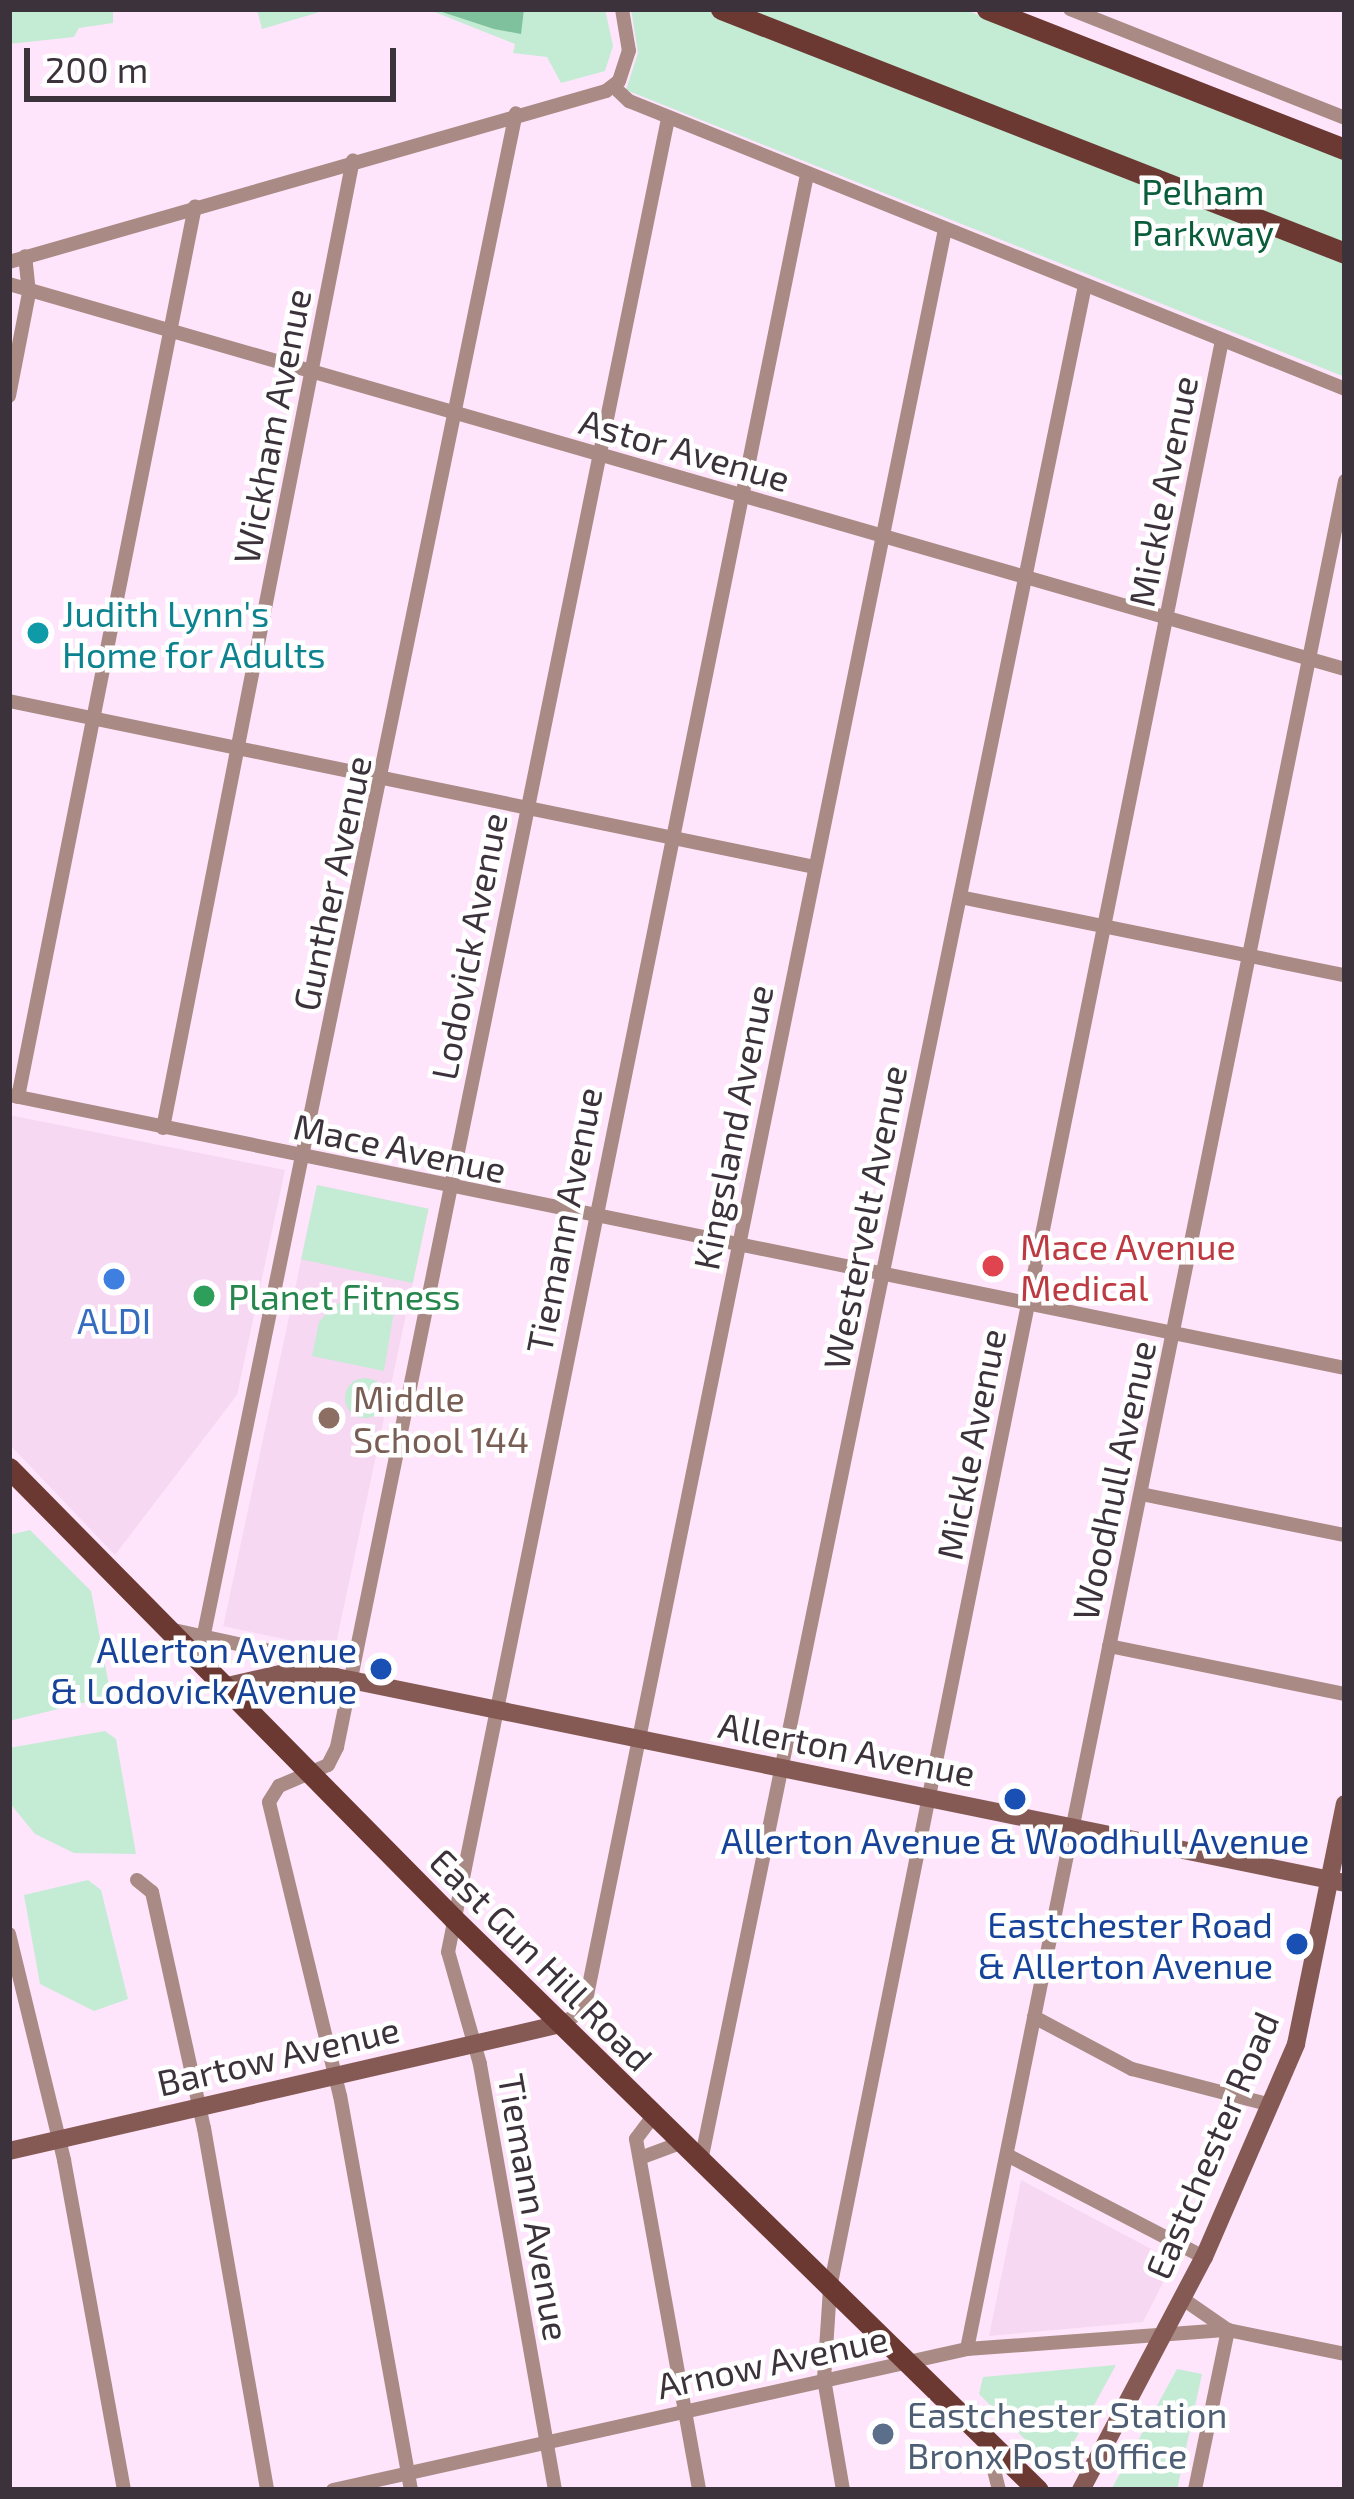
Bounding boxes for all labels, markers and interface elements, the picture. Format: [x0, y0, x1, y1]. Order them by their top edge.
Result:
scale bar [30, 24, 402, 98]
text: 200 m [45, 47, 148, 90]
park label: Pelham Parkway [1132, 168, 1274, 253]
street label: Wickham Avenue [223, 285, 319, 567]
street label: Mickle Avenue [1118, 371, 1206, 611]
street label: Astor Avenue [574, 398, 796, 500]
place label: Judith Lynn's Home for Adults [62, 590, 328, 675]
marker: Judith Lynn's Home for Adults [25, 620, 51, 646]
street label: Gunther Avenue [283, 751, 379, 1015]
street label: Lodovick Avenue [421, 808, 515, 1084]
street label: Kingsland Avenue [683, 980, 781, 1274]
street label: Westervelt Avenue [813, 1061, 915, 1373]
street label: Tiemann Avenue [516, 1083, 610, 1357]
street label: Mace Avenue [290, 1103, 510, 1191]
place label: Mace Avenue Medical [1020, 1223, 1237, 1308]
marker: Mace Avenue Medical [977, 1250, 1009, 1282]
marker: ALDI [101, 1266, 127, 1292]
place label: Planet Fitness [228, 1274, 461, 1318]
marker: Planet Fitness [191, 1283, 217, 1309]
place label: ALDI [77, 1298, 151, 1342]
street label: Mickle Avenue [926, 1324, 1014, 1564]
street label: Woodhull Avenue [1062, 1335, 1164, 1625]
place label: Middle School 144 [353, 1375, 530, 1460]
marker: Middle School 144 [316, 1405, 342, 1431]
place label: Allerton Avenue & Lodovick Avenue [49, 1626, 357, 1711]
marker: Allerton Avenue & Lodovick Avenue [368, 1656, 394, 1682]
street label: Allerton Avenue [715, 1702, 979, 1794]
marker: Allerton Avenue & Woodhull Avenue [1002, 1786, 1028, 1812]
place label: Allerton Avenue & Woodhull Avenue [719, 1818, 1311, 1862]
street label: East Gun Hill Road [422, 1839, 662, 2079]
place label: Eastchester Road & Allerton Avenue [976, 1901, 1273, 1986]
marker: Eastchester Road & Allerton Avenue [1284, 1931, 1310, 1957]
street label: Eastchester Road [1135, 2005, 1287, 2285]
street label: Bartow Avenue [152, 2006, 404, 2104]
street label: Tiemann Avenue [490, 2070, 580, 2344]
street label: Arnow Avenue [652, 2315, 892, 2407]
place label: Eastchester Station Bronx Post Office [907, 2391, 1228, 2476]
marker: Eastchester Station Bronx Post Office [870, 2421, 896, 2447]

